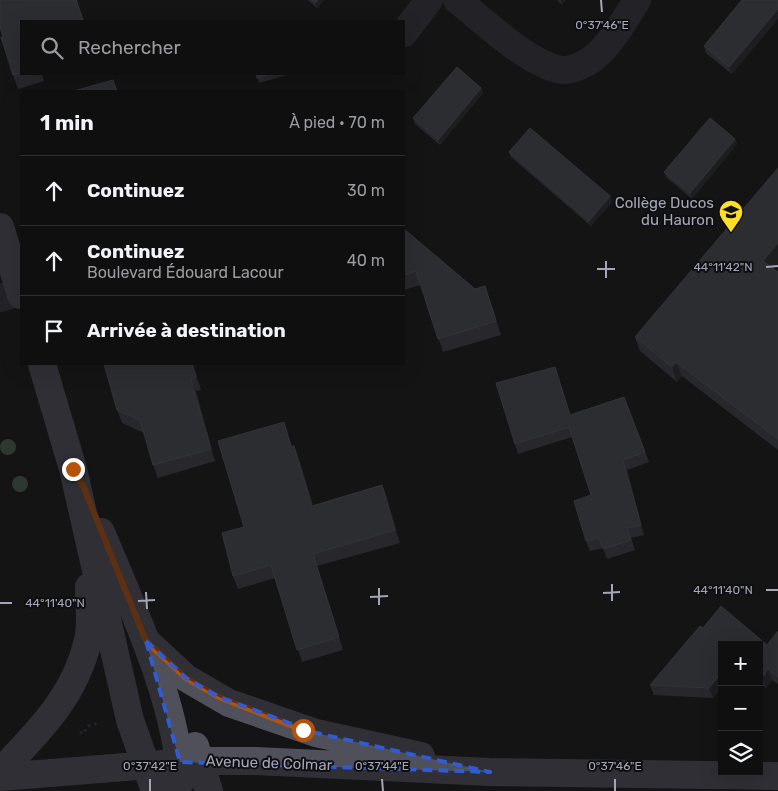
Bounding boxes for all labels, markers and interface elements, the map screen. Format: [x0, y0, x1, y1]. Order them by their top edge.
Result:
text: 0°37'46"E [575, 18, 629, 32]
search box [20, 20, 405, 75]
icon: search [38, 34, 66, 62]
text: Rechercher [78, 36, 181, 59]
text: 1 min [40, 110, 94, 135]
text: À pied · 70 m [289, 113, 385, 132]
icon: ahead [40, 177, 68, 205]
text: Continuez [87, 179, 185, 202]
text: 30 m [347, 181, 385, 200]
place label: Collège Ducos du Hauron [615, 194, 714, 229]
school or university icon: Collège Ducos du Hauron [718, 199, 744, 233]
text: Continuez [87, 240, 185, 263]
icon: ahead [40, 247, 68, 275]
text: 40 m [347, 251, 385, 270]
text: 44°11'42"N [693, 260, 753, 274]
text: Boulevard Édouard Lacour [87, 263, 283, 282]
icon: arrive [40, 317, 68, 345]
text: Arrivée à destination [87, 319, 286, 342]
route end [62, 458, 85, 481]
text: 44°11'40"N [693, 583, 753, 597]
text: 44°11'40"N [25, 596, 85, 610]
map controls [718, 641, 763, 776]
button: + [718, 641, 763, 686]
button: − [718, 686, 763, 731]
route start [292, 719, 315, 742]
button: layers [718, 731, 763, 776]
street label: Avenue de Colmar [205, 752, 333, 774]
text: 0°37'42"E [123, 759, 177, 773]
text: 0°37'44"E [355, 759, 409, 773]
text: 0°37'46"E [588, 759, 642, 773]

